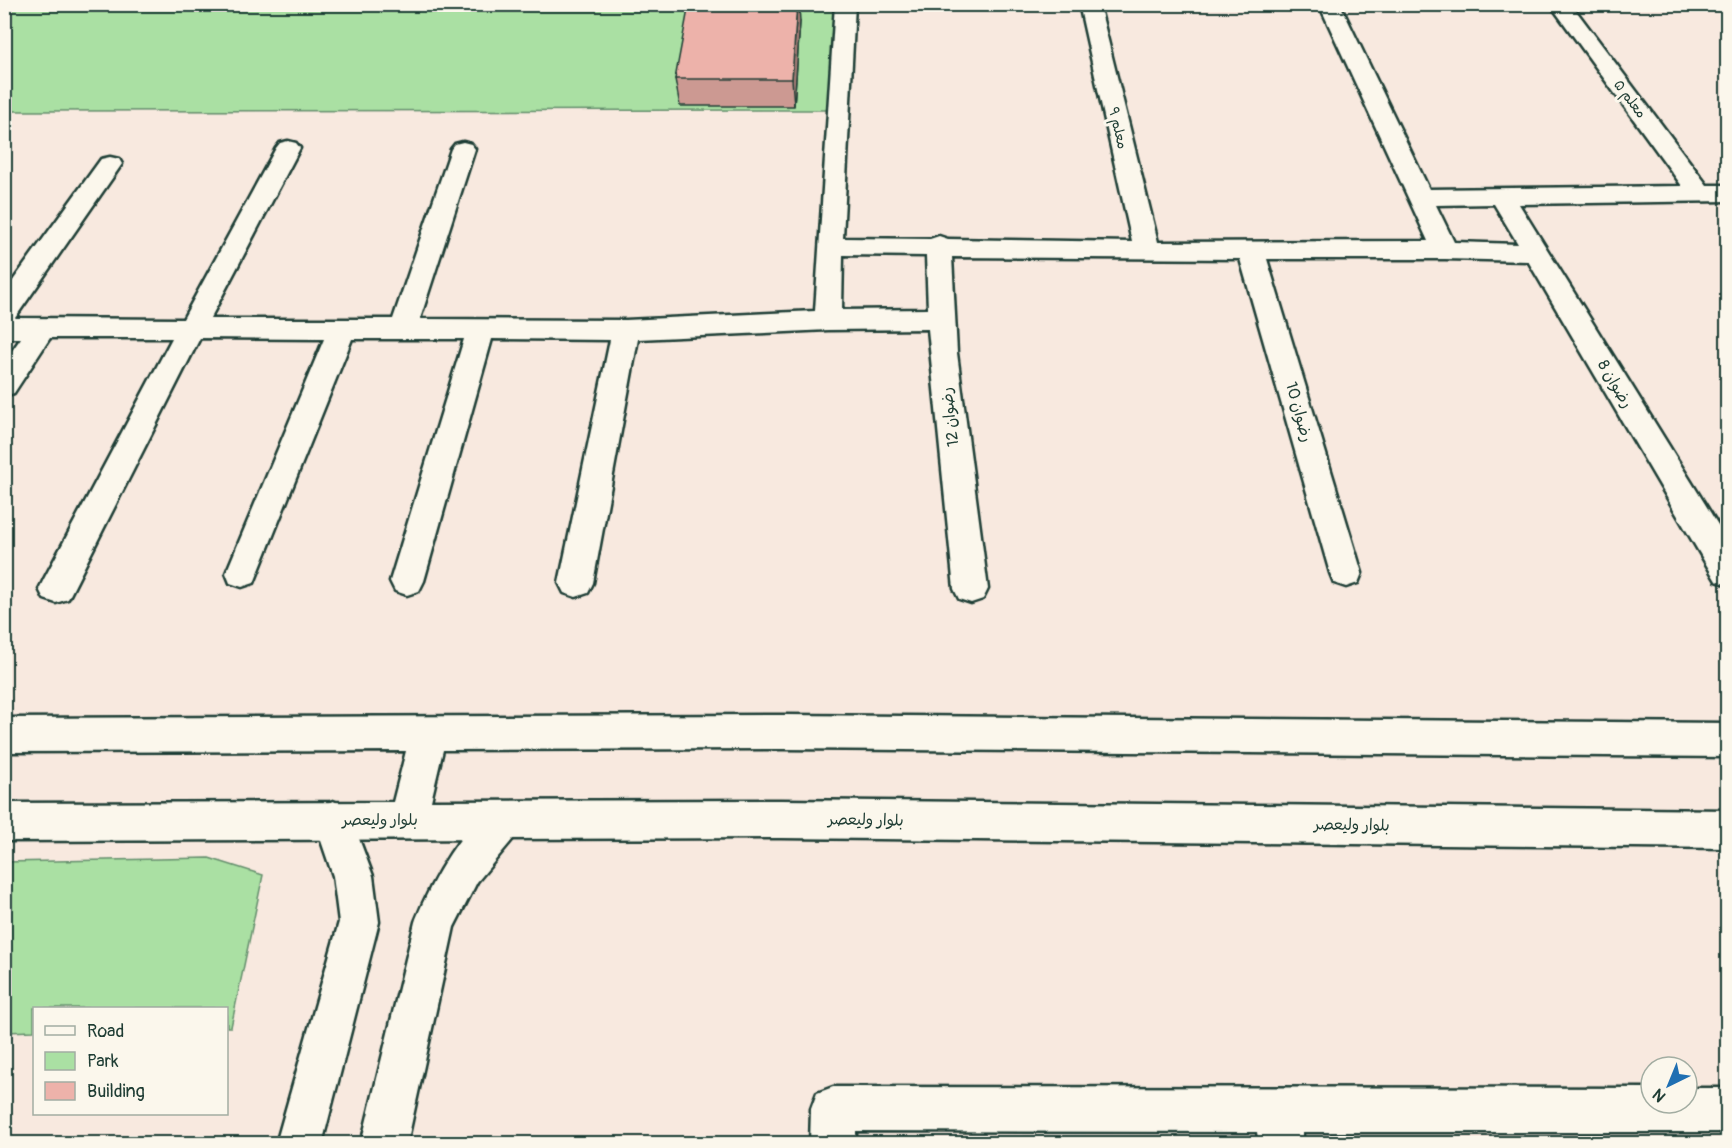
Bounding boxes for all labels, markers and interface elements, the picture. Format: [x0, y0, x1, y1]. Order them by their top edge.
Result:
street label: معلم ۵ [1609, 77, 1650, 123]
street label: معلم ۹ [1103, 105, 1131, 151]
street label: رضوان 8 [1593, 356, 1637, 412]
street label: رضوان 10 [1281, 380, 1317, 444]
street label: رضوان 12 [936, 386, 964, 448]
street label: بلوار ولیعصر [826, 809, 904, 831]
street label: بلوار ولیعصر [340, 810, 418, 830]
street label: بلوار ولیعصر [1312, 814, 1390, 836]
legend [33, 1007, 228, 1115]
text: Road [87, 1020, 124, 1043]
text: Park [87, 1050, 119, 1073]
north arrow [1639, 1055, 1699, 1115]
text: Building [87, 1080, 145, 1103]
text: N [1649, 1084, 1670, 1106]

